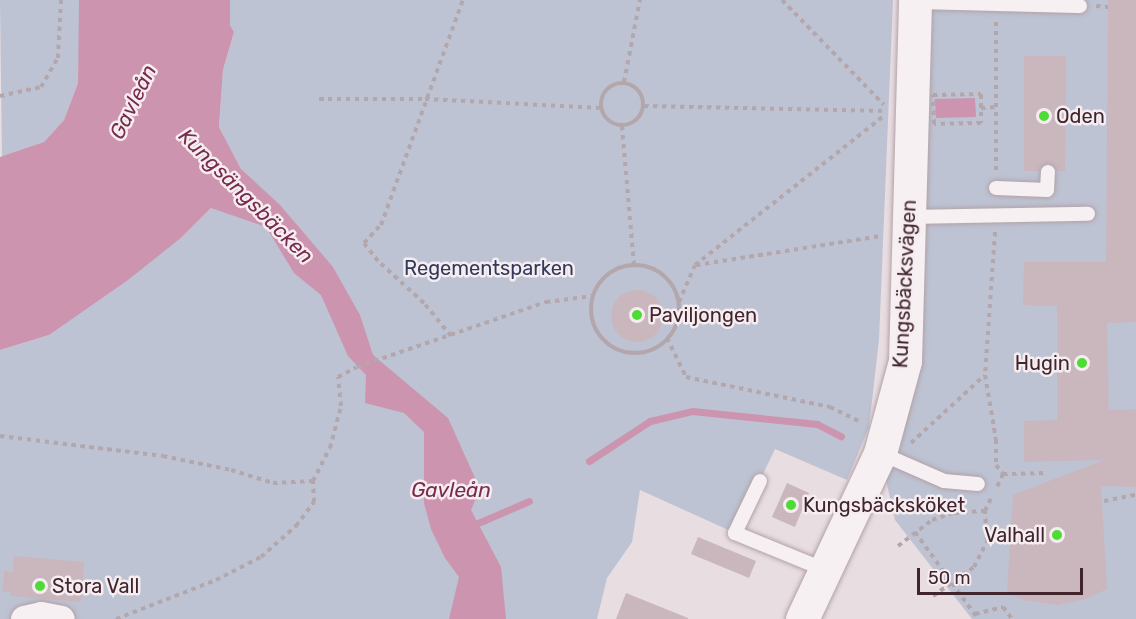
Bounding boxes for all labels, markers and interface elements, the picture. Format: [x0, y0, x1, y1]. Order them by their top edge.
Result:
water label: Gavleån [104, 60, 162, 144]
place label: Oden [1056, 104, 1105, 128]
marker: Oden [1037, 109, 1051, 123]
water label: Kungsängsbäcken [174, 124, 318, 268]
street label: Kungsbäcksvägen [889, 199, 921, 369]
park label: Regementsparken [404, 256, 574, 280]
place label: Paviljongen [649, 303, 757, 327]
marker: Paviljongen [630, 308, 644, 322]
place label: Hugin [1015, 351, 1070, 375]
marker: Hugin [1075, 356, 1089, 370]
water label: Gavleån [411, 477, 491, 503]
place label: Kungsbäcksköket [803, 493, 965, 517]
marker: Kungsbäcksköket [784, 498, 798, 512]
place label: Valhall [984, 523, 1045, 547]
marker: Valhall [1050, 528, 1064, 542]
scale bar [920, 556, 1086, 594]
text: 50 m [928, 567, 971, 589]
place label: Stora Vall [52, 574, 140, 598]
marker: Stora Vall [33, 579, 47, 593]

